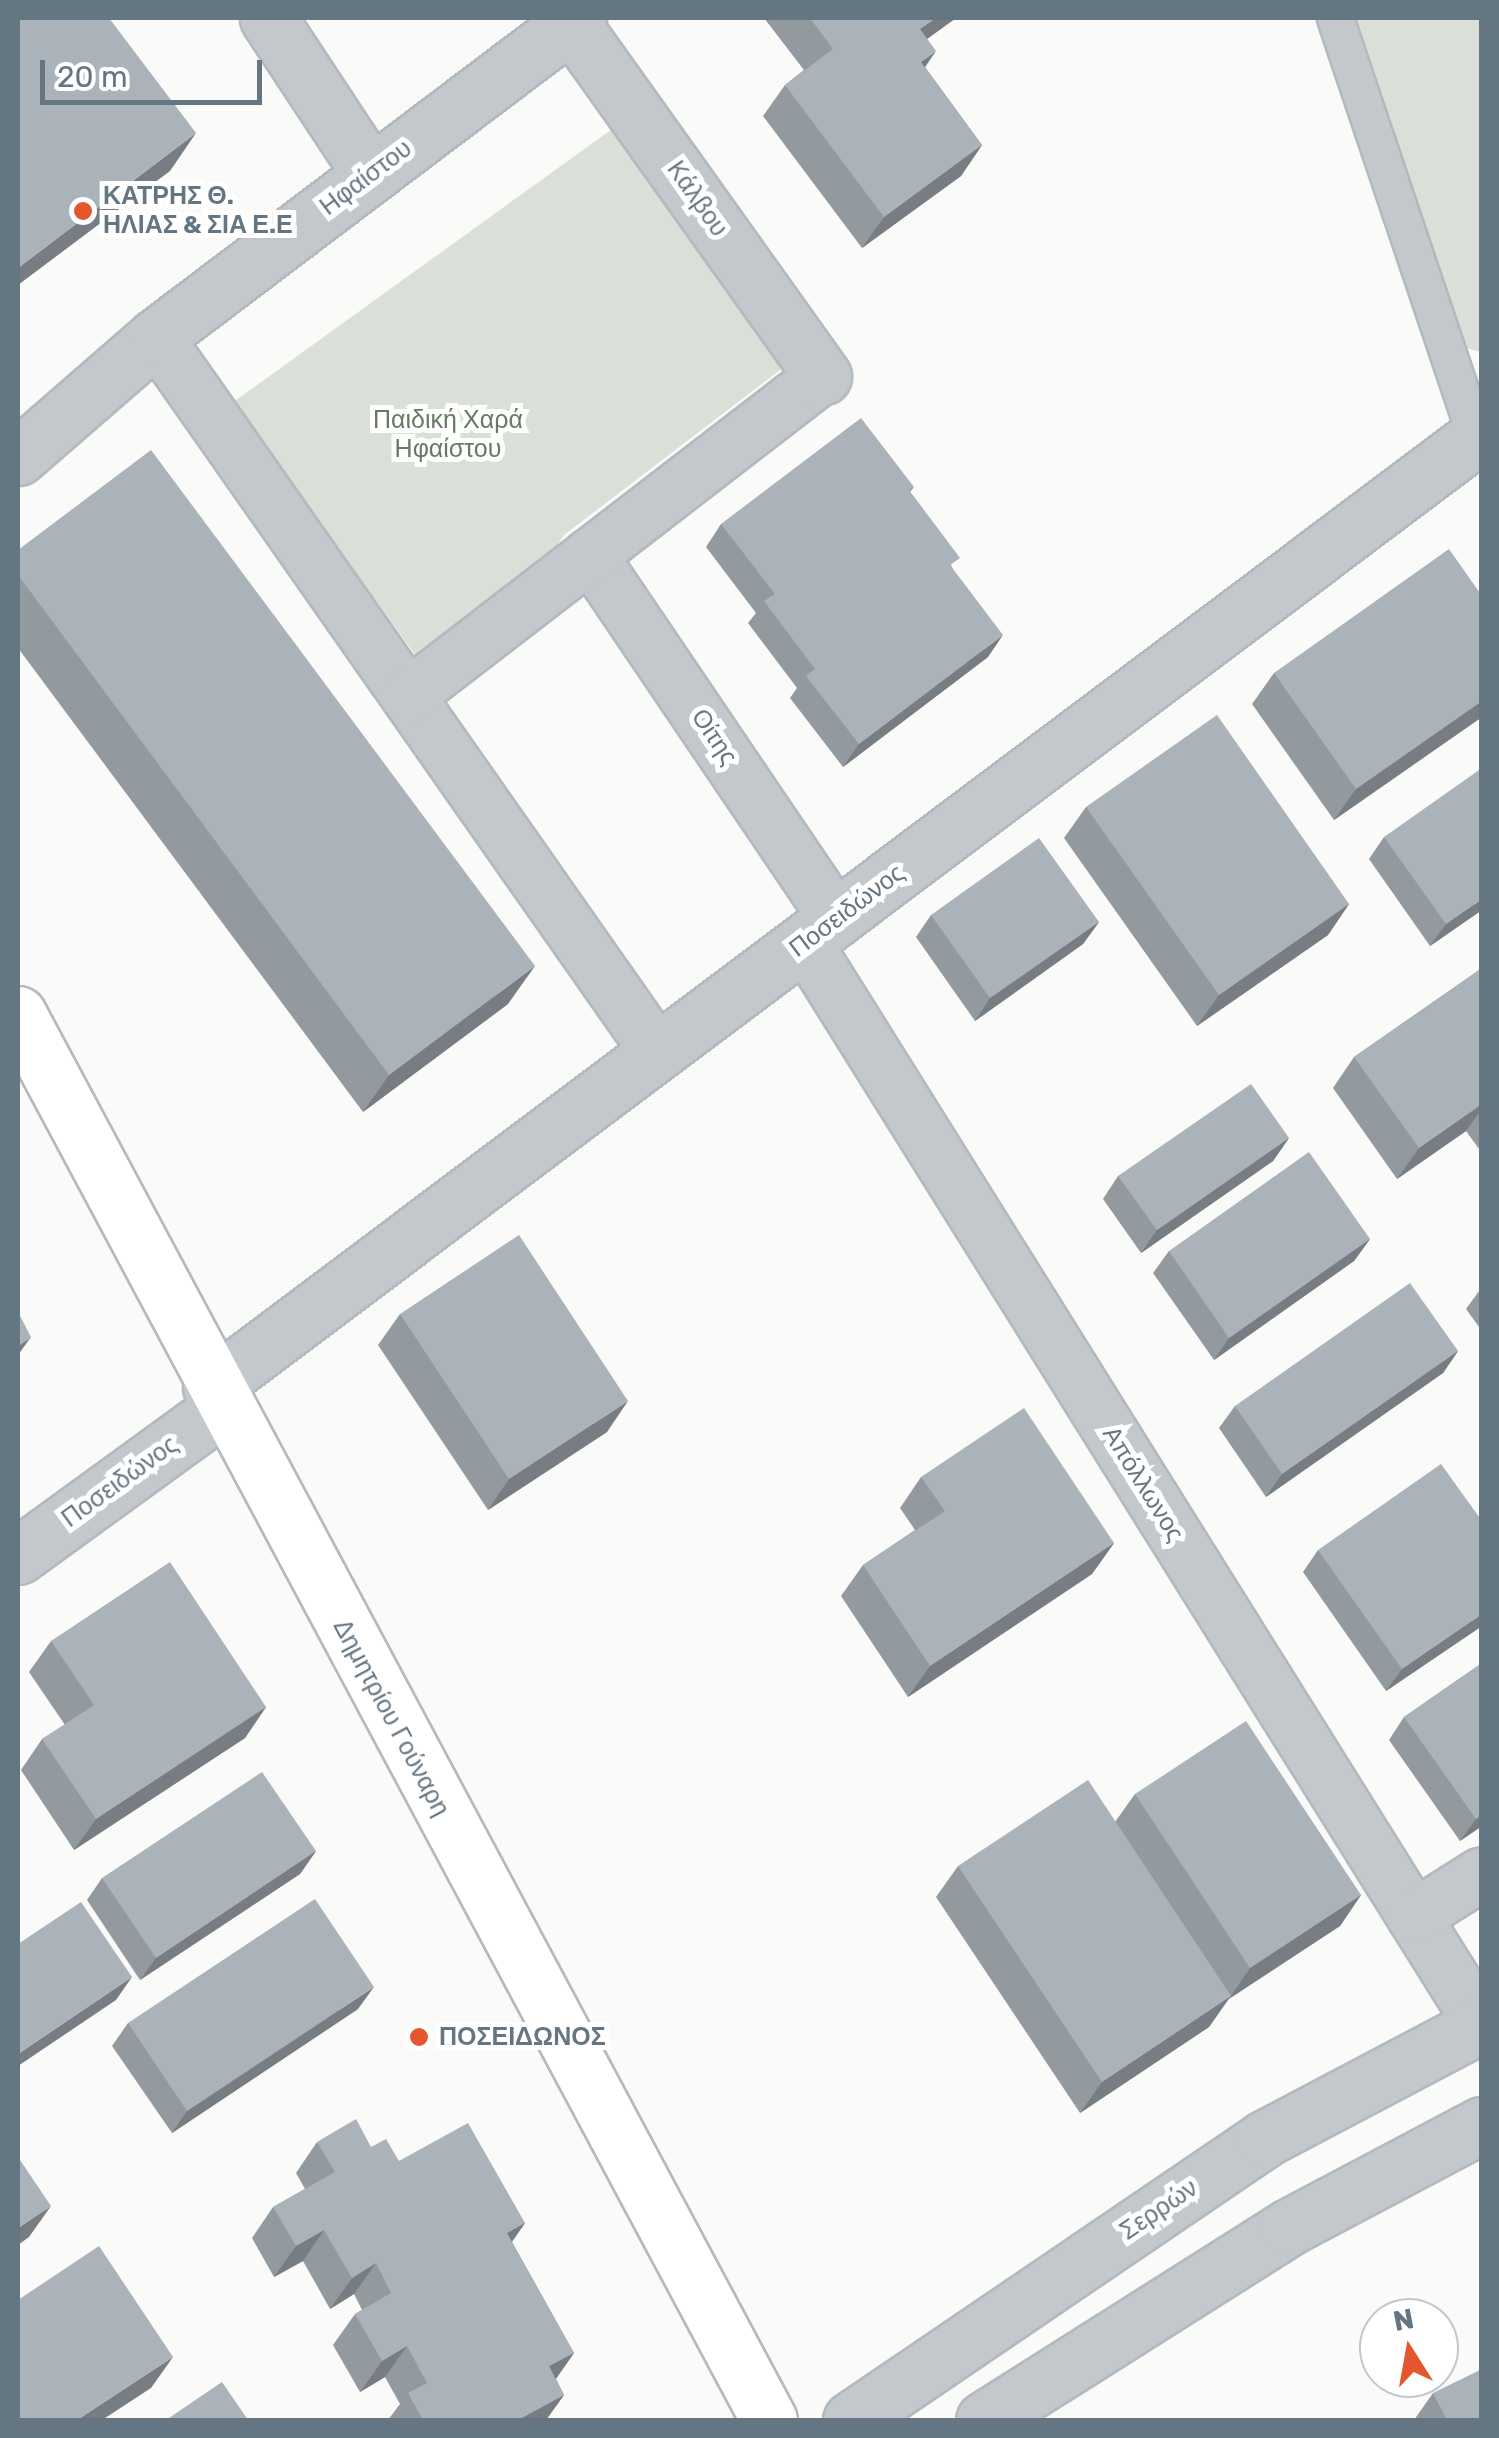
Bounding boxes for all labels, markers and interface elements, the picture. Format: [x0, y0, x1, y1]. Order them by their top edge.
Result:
scale bar [45, 40, 268, 102]
text: 20 m [57, 59, 128, 95]
street label: Ηφαίστου [314, 134, 418, 222]
street label: Κάλβου [660, 155, 734, 243]
place label: ΚΑΤΡΗΣ Θ. ΗΛΙΑΣ & ΣΙΑ Ε.Ε [103, 182, 293, 241]
marker: ΚΑΤΡΗΣ Θ. ΗΛΙΑΣ & ΣΙΑ Ε.Ε [72, 200, 94, 222]
park label: Παιδική Χαρά Ηφαίστου [373, 406, 523, 465]
street label: Οίτης [685, 703, 743, 771]
street label: Ποσειδώνος [784, 858, 910, 964]
street label: Απόλλωνος [1096, 1421, 1190, 1547]
street label: Ποσειδώνος [56, 1430, 184, 1534]
street label: Δημητρίου Γούναρη [326, 1614, 456, 1822]
place label: ΠΟΣΕΙΔΩΝΟΣ [439, 2022, 606, 2052]
marker: ΠΟΣΕΙΔΩΝΟΣ [408, 2026, 430, 2048]
street label: Σερρών [1115, 2173, 1203, 2247]
north arrow [1359, 2298, 1459, 2398]
text: N [1391, 2302, 1417, 2338]

